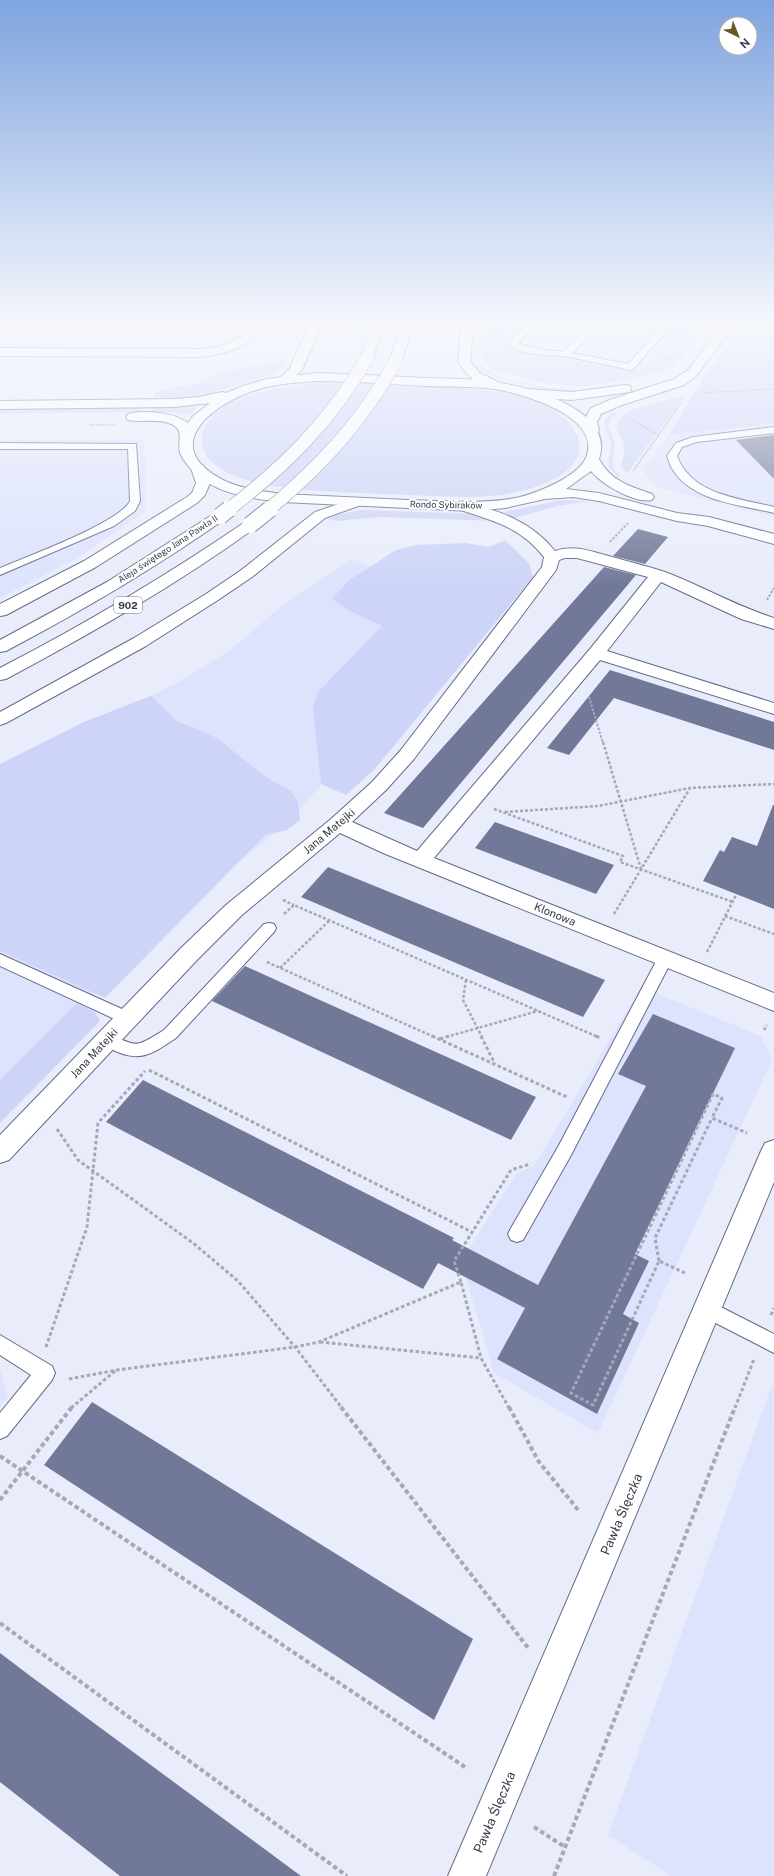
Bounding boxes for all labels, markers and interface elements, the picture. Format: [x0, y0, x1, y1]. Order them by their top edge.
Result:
north arrow [718, 16, 758, 56]
text: N [738, 36, 752, 51]
street label: Rondo Sybiraków [410, 498, 482, 511]
street label: Aleja świętego Jana Pawła II [116, 512, 220, 585]
road number: 902 [114, 597, 142, 613]
street label: Jana Matejki [301, 806, 357, 856]
street label: Klonowa [532, 900, 578, 928]
street label: Jana Matejki [68, 1026, 120, 1080]
street label: Pawła Ślęczka [597, 1471, 645, 1557]
street label: Pawła Ślęczka [470, 1769, 518, 1855]

